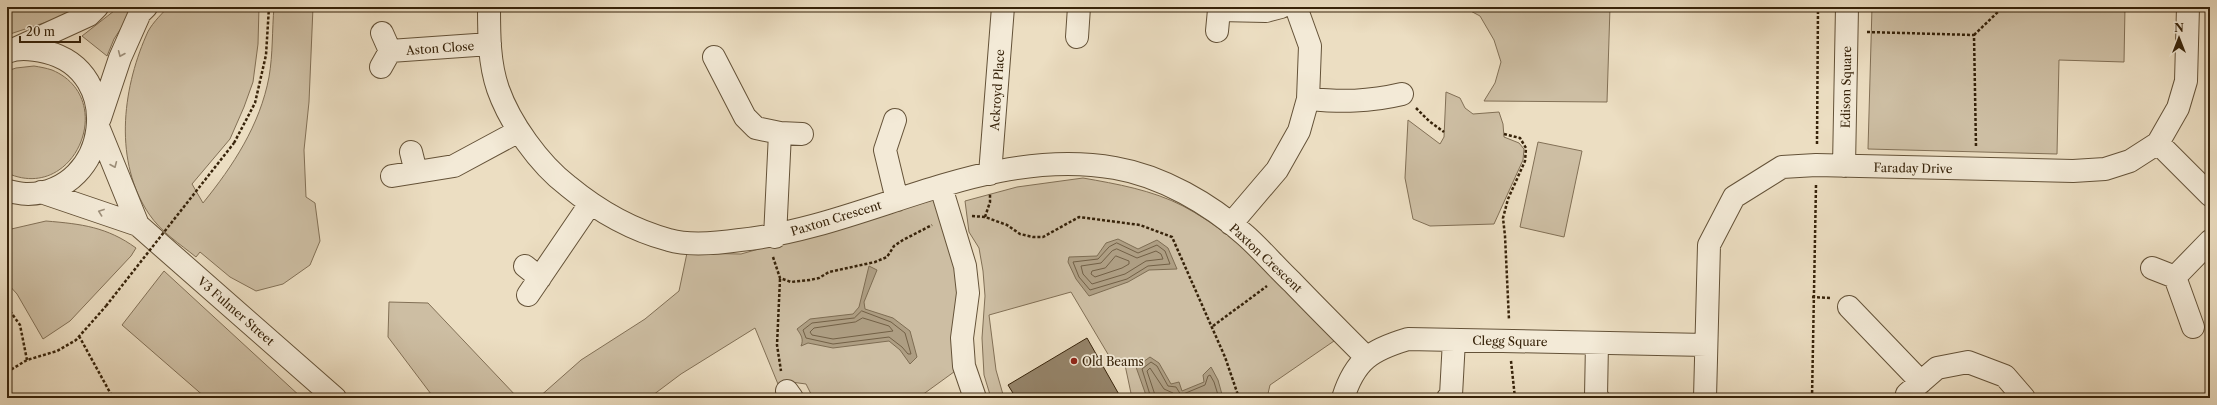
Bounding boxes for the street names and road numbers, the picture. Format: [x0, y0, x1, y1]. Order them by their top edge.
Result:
street label: Aston Close [404, 38, 475, 58]
street label: Edison Square [1838, 45, 1854, 128]
street label: Ackroyd Place [987, 49, 1007, 132]
street label: Faraday Drive [1873, 160, 1953, 176]
street label: Paxton Crescent [789, 197, 884, 239]
street label: Paxton Crescent [1226, 220, 1306, 296]
street label: V3 Fulmer Street [194, 273, 278, 349]
street label: Clegg Square [1472, 333, 1548, 349]

